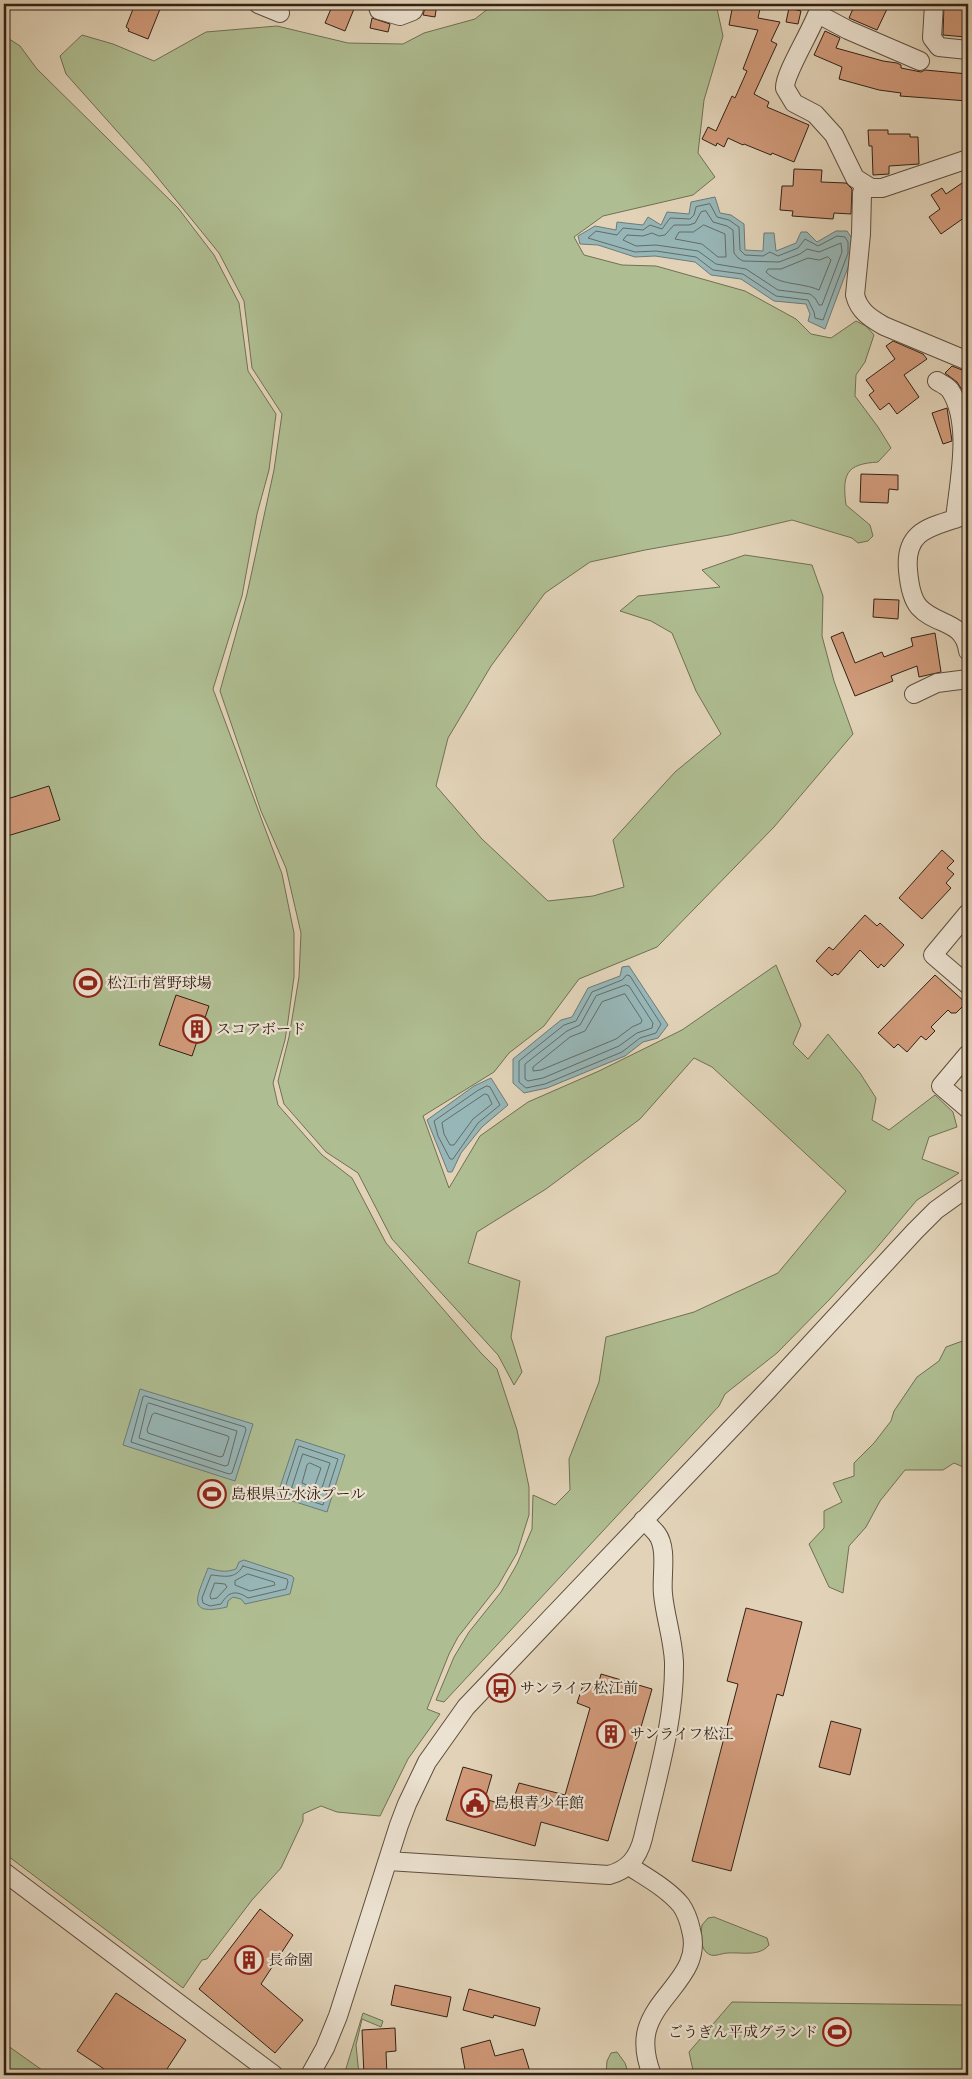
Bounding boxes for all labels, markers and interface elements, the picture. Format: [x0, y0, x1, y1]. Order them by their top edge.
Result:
sports icon: 松江市営野球場 [73, 968, 103, 998]
place label: 松江市営野球場 [107, 974, 212, 992]
building icon: スコアボード [182, 1014, 212, 1044]
place label: スコアボード [216, 1020, 306, 1038]
sports icon: 島根県立水泳プール [197, 1479, 227, 1509]
place label: 島根県立水泳プール [231, 1485, 365, 1503]
bus stop icon: サンライフ松江前 [486, 1673, 516, 1703]
place label: サンライフ松江前 [520, 1679, 638, 1697]
building icon: サンライフ松江 [596, 1719, 626, 1749]
place label: サンライフ松江 [630, 1725, 733, 1743]
public building icon: 島根青少年館 [460, 1788, 490, 1818]
place label: 島根青少年館 [494, 1794, 584, 1812]
building icon: 長命園 [234, 1945, 264, 1975]
place label: 長命園 [268, 1951, 313, 1969]
sports icon: ごうぎん平成グランド [822, 2017, 852, 2047]
place label: ごうぎん平成グランド [668, 2023, 818, 2041]

